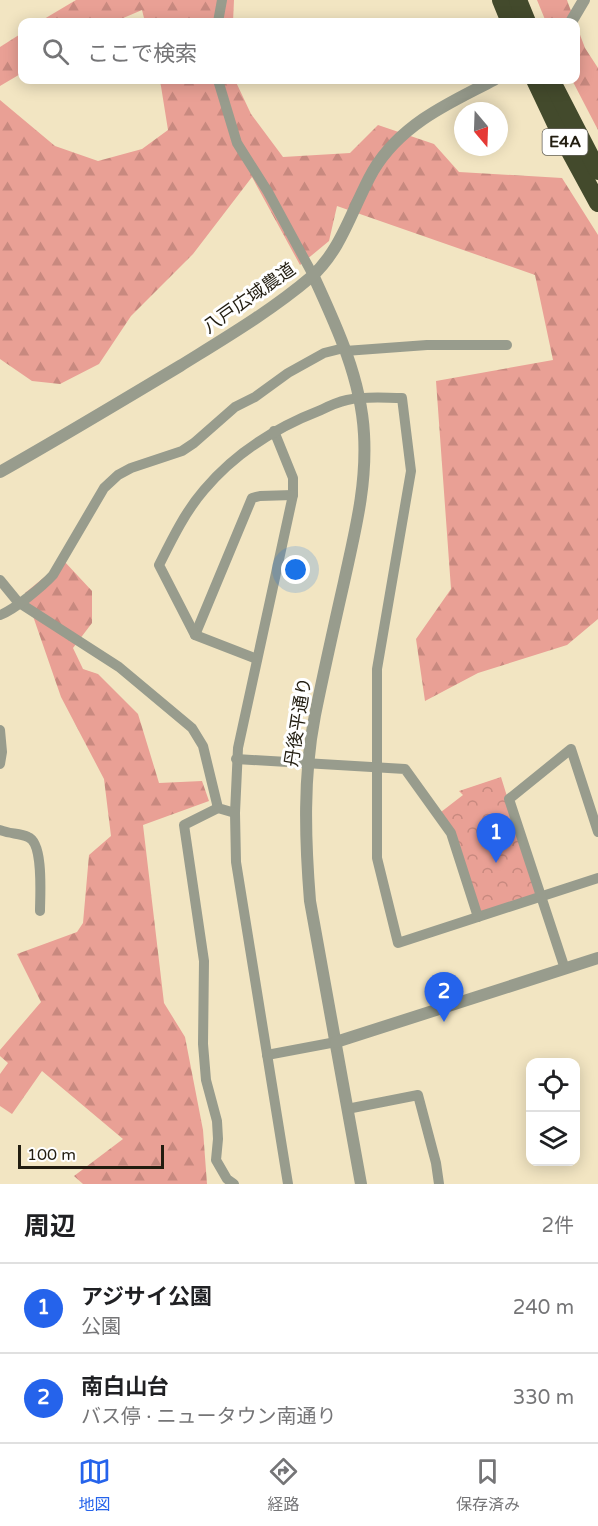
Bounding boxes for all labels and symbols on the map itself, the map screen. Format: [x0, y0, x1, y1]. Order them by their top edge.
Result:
north arrow [454, 102, 508, 156]
road number: E4A [542, 129, 588, 155]
street label: 八戸広域農道 [198, 258, 300, 338]
your location [281, 555, 310, 584]
street label: 丹後平通り [280, 676, 316, 768]
pin: 1 [476, 814, 516, 863]
pin: 2 [424, 972, 464, 1022]
scale bar [18, 1142, 164, 1170]

